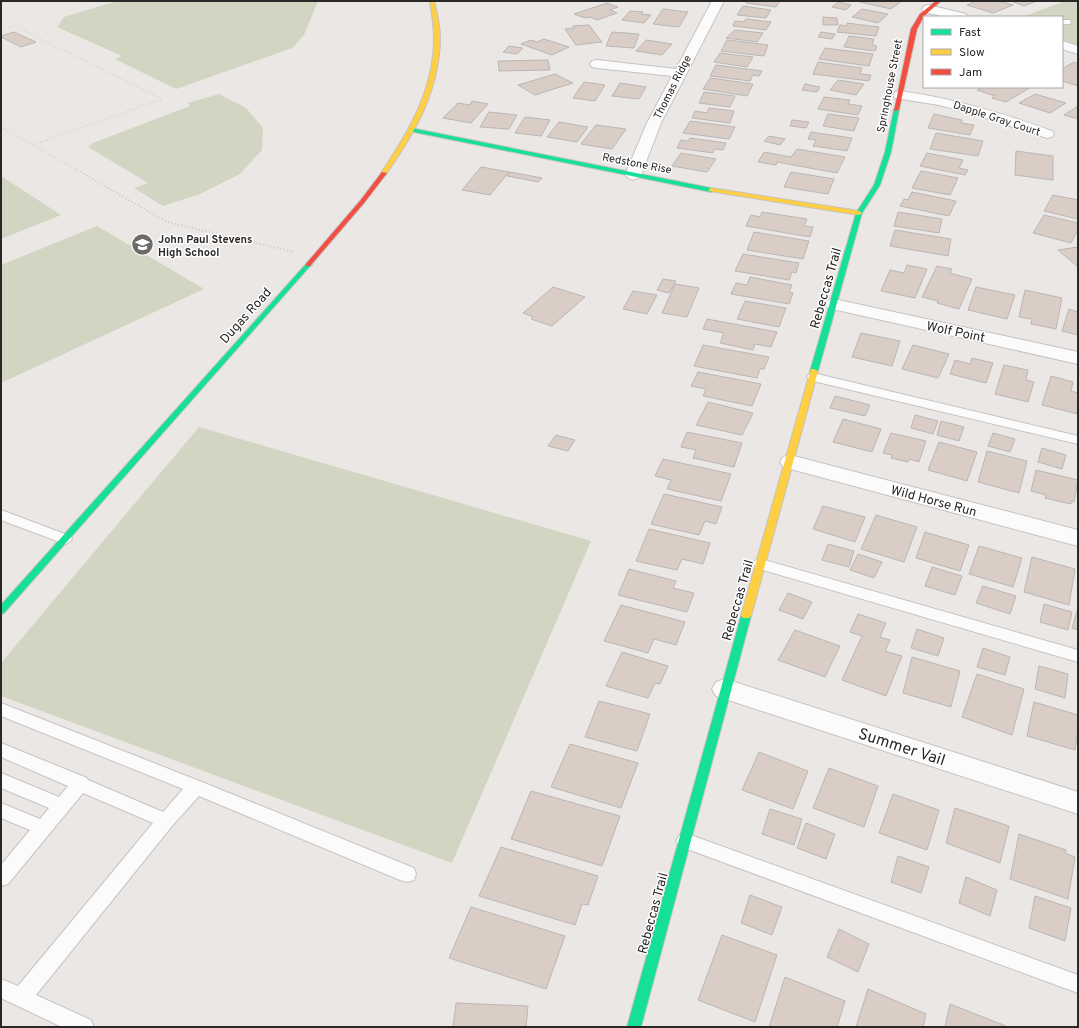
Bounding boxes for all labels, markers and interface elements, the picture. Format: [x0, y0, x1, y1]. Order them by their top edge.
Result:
legend [923, 16, 1063, 88]
text: Fast [959, 25, 981, 41]
street label: Springhouse Street [874, 38, 906, 134]
text: Slow [959, 45, 985, 61]
street label: Thomas Ridge [651, 53, 695, 122]
text: Jam [959, 65, 982, 81]
street label: Dapple Gray Court [951, 98, 1042, 140]
street label: Redstone Rise [601, 150, 673, 178]
school or university icon: John Paul Stevens High School [130, 232, 156, 258]
place label: John Paul Stevens High School [158, 233, 252, 260]
street label: Rebeccas Trail [808, 246, 846, 331]
street label: Dugas Road [217, 285, 276, 348]
street label: Wolf Point [925, 319, 986, 347]
street label: Wild Horse Run [889, 483, 978, 521]
street label: Rebeccas Trail [720, 558, 758, 643]
street label: Summer Vail [855, 724, 947, 771]
street label: Rebeccas Trail [635, 871, 672, 956]

